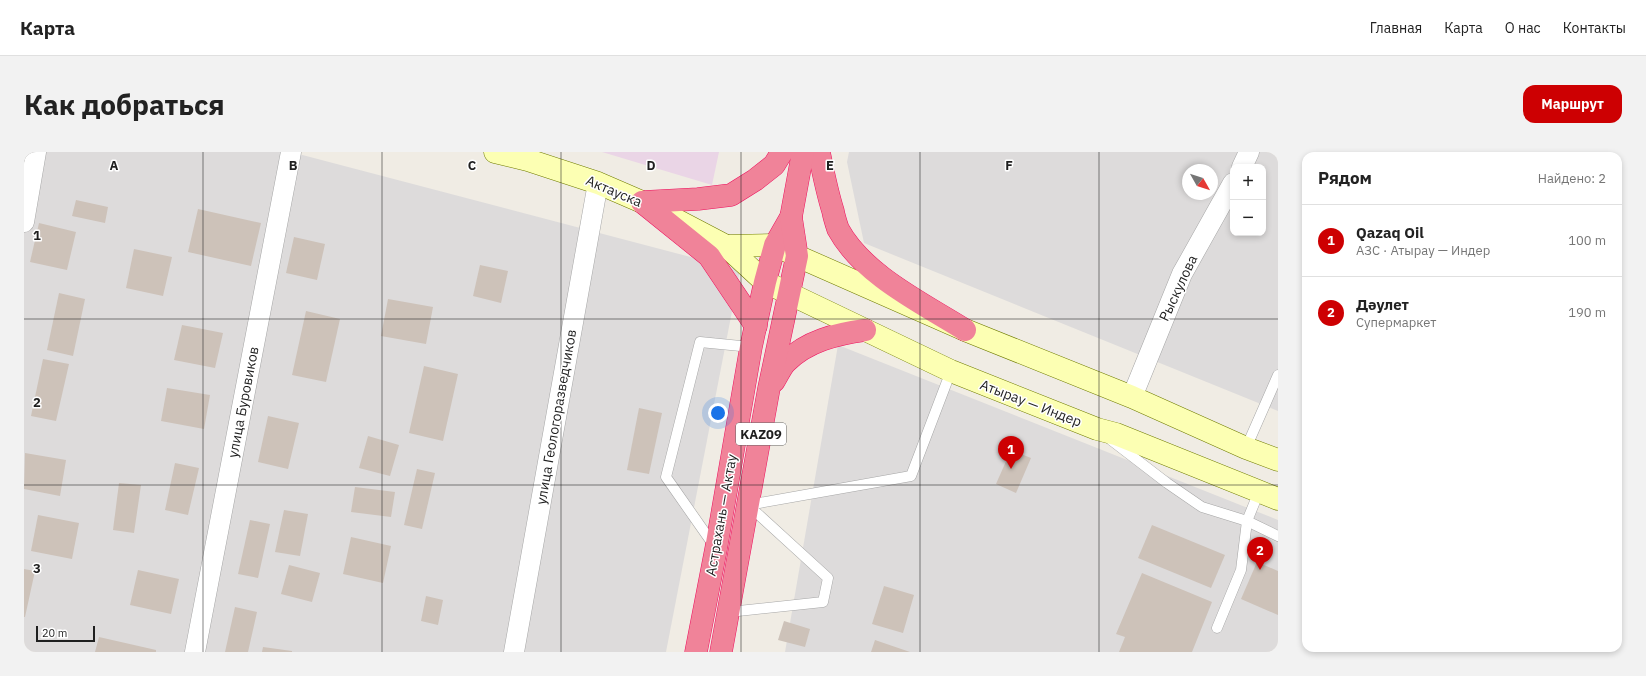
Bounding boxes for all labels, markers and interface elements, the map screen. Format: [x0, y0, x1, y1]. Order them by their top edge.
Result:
text: Карта [20, 16, 75, 40]
text: Главная [1370, 19, 1422, 37]
text: Карта [1444, 19, 1483, 37]
text: О нас [1505, 19, 1541, 37]
text: Контакты [1563, 19, 1626, 37]
button: Маршрут [1523, 85, 1622, 123]
text: Как добраться [24, 86, 225, 123]
text: A [110, 157, 119, 174]
text: B [289, 157, 298, 174]
text: C [468, 157, 477, 174]
text: D [646, 157, 656, 174]
text: E [826, 157, 834, 174]
text: F [1005, 157, 1013, 174]
north arrow [1182, 164, 1218, 200]
map controls [1230, 164, 1266, 236]
button: + [1230, 164, 1266, 200]
text: Рядом [1318, 167, 1372, 189]
text: Найдено: 2 [1538, 170, 1606, 187]
street label: Актауска [583, 171, 645, 211]
button: − [1230, 200, 1266, 236]
text: Qazaq Oil [1356, 223, 1424, 242]
text: 1 [33, 227, 41, 244]
text: 1 [1327, 232, 1335, 249]
text: 100 m [1568, 232, 1606, 249]
text: АЗС · Атырау — Индер [1356, 242, 1490, 259]
street label: Рыскулова [1155, 252, 1201, 324]
text: Дәулет [1356, 295, 1409, 314]
text: 2 [1327, 304, 1335, 321]
text: 190 m [1568, 304, 1606, 321]
text: Супермаркет [1356, 314, 1436, 331]
street label: улица Геологоразведчиков [532, 328, 580, 506]
street label: улица Буровиков [223, 345, 263, 459]
street label: Атырау — Индер [978, 375, 1084, 431]
text: 2 [33, 394, 41, 411]
your location [708, 403, 728, 423]
road number: KAZ09 [736, 423, 786, 445]
pin: 1 [998, 436, 1024, 469]
street label: Астрахань — Актау [701, 453, 741, 577]
pin: 2 [1247, 537, 1273, 570]
text: 3 [33, 560, 41, 577]
scale bar [36, 624, 95, 643]
text: 20 m [42, 626, 67, 640]

